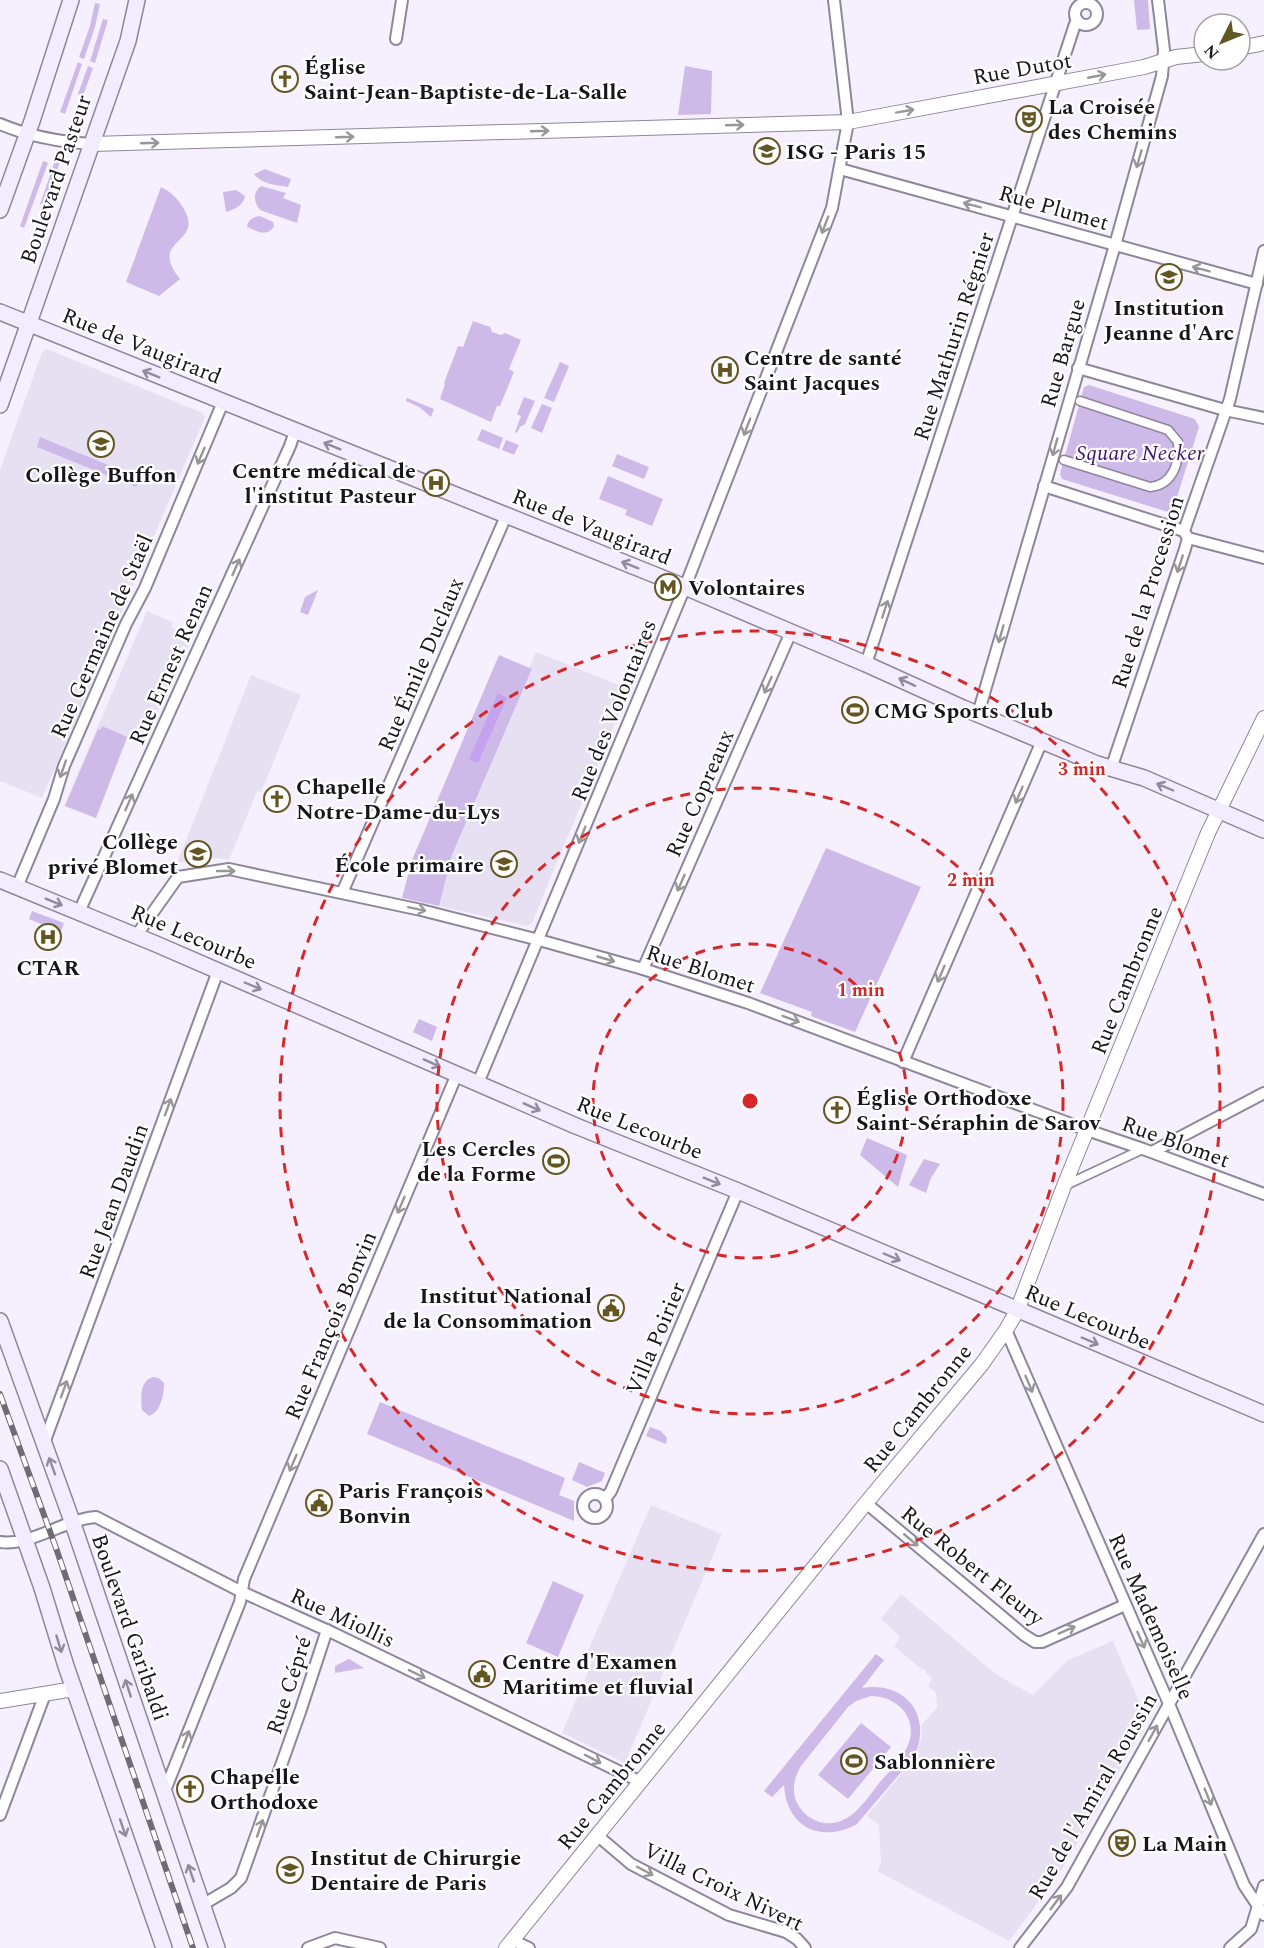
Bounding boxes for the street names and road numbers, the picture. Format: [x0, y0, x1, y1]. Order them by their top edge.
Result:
street label: Rue Dutot [970, 45, 1075, 94]
street label: Boulevard Pasteur [12, 90, 101, 269]
street label: Rue Plumet [995, 177, 1113, 240]
street label: Rue Mathurin Régnier [905, 228, 1004, 445]
street label: Rue Bargue [1032, 295, 1095, 412]
street label: Rue de Vaugirard [57, 299, 226, 393]
street label: Rue de Vaugirard [507, 480, 676, 574]
street label: Rue de la Procession [1103, 492, 1193, 693]
street label: Rue Germaine de Staël [42, 529, 162, 744]
street label: Rue Émile Duclaux [370, 572, 473, 757]
street label: Rue Ernest Renan [121, 579, 222, 751]
street label: Rue des Volontaires [563, 615, 666, 806]
street label: Rue Copreaux [657, 724, 743, 863]
street label: Rue Lecourbe [125, 896, 262, 979]
street label: Rue Cambronne [1083, 901, 1172, 1060]
street label: Rue Blomet [642, 936, 760, 1003]
street label: Rue Lecourbe [571, 1088, 708, 1169]
street label: Rue Blomet [1117, 1108, 1234, 1177]
street label: Rue Jean Daudin [71, 1119, 158, 1284]
street label: Rue François Bonvin [277, 1226, 386, 1425]
street label: Rue Lecourbe [1019, 1276, 1156, 1359]
street label: Villa Poirier [618, 1277, 695, 1400]
street label: Rue Cambronne [856, 1337, 981, 1481]
street label: Rue Robert Fleury [893, 1498, 1052, 1635]
street label: Rue Mademoiselle [1099, 1528, 1202, 1705]
street label: Boulevard Garibaldi [82, 1530, 177, 1725]
street label: Rue Miollis [285, 1580, 400, 1657]
street label: Rue Cépré [258, 1632, 321, 1739]
street label: Rue de l'Amiral Roussin [1020, 1687, 1166, 1907]
street label: Rue Cambronne [550, 1714, 675, 1858]
street label: Villa Croix Nivert [638, 1834, 809, 1941]

